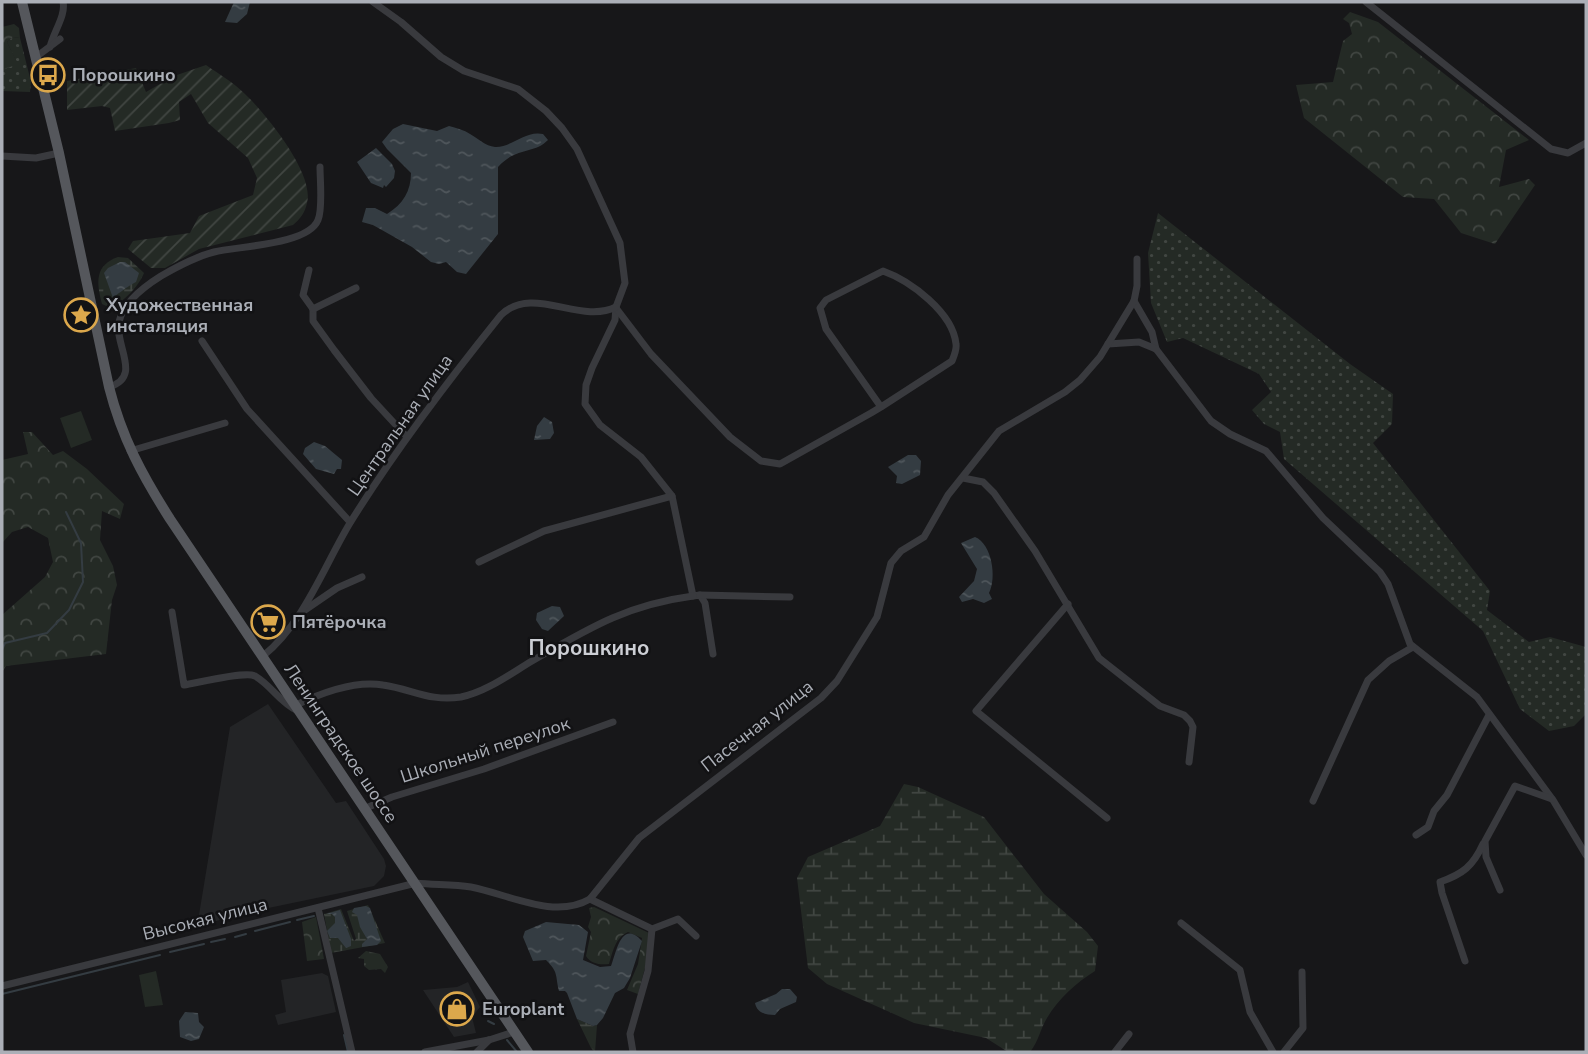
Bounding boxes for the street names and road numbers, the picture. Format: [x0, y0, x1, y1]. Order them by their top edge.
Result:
street label: Центральная улица [342, 349, 458, 501]
street label: Ленинградское шоссе [279, 659, 403, 827]
street label: Пасечная улица [696, 675, 818, 777]
street label: Школьный переулок [397, 711, 573, 789]
street label: Высокая улица [140, 892, 270, 946]

